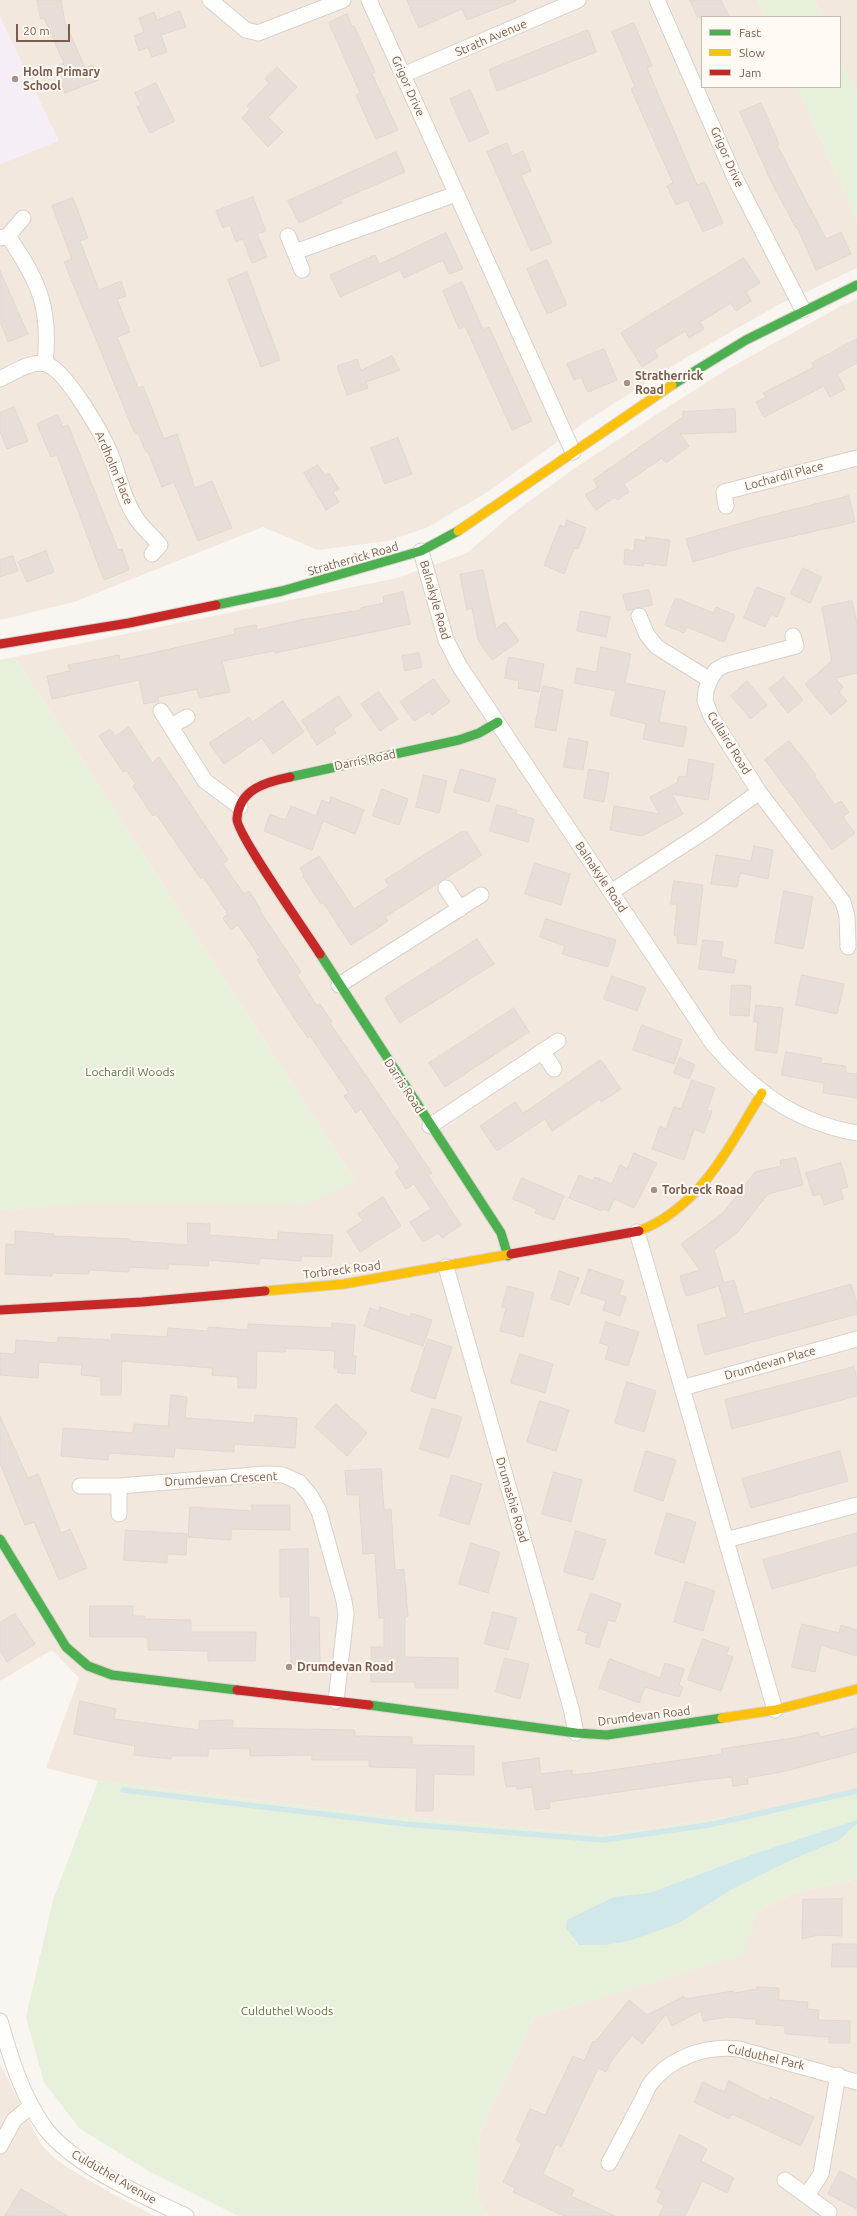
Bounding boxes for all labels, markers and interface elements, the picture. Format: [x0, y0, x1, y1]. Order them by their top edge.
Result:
scale bar [18, 16, 72, 42]
street label: Strath Avenue [453, 16, 529, 60]
legend [701, 16, 841, 88]
text: 20 m [23, 24, 50, 37]
text: Fast [739, 26, 761, 39]
text: Slow [739, 46, 765, 59]
street label: Grigor Drive [388, 53, 428, 119]
place label: Holm Primary School [23, 65, 100, 93]
text: Jam [739, 66, 761, 79]
marker: Holm Primary School [10, 74, 20, 84]
street label: Grigor Drive [707, 124, 747, 190]
place label: Stratherrick Road [635, 369, 703, 397]
marker: Stratherrick Road [622, 378, 632, 388]
street label: Ardholm Place [92, 429, 136, 507]
street label: Lochardil Place [743, 459, 825, 493]
street label: Stratherrick Road [306, 539, 400, 579]
street label: Balnakyle Road [417, 559, 453, 641]
street label: Cullaird Road [704, 709, 754, 777]
street label: Darris Road [333, 746, 397, 774]
street label: Balnakyle Road [572, 839, 630, 915]
street label: Darris Road [381, 1056, 427, 1116]
park label: Lochardil Woods [85, 1065, 175, 1079]
place label: Torbreck Road [662, 1183, 744, 1197]
marker: Torbreck Road [649, 1185, 659, 1195]
street label: Torbreck Road [302, 1258, 382, 1282]
street label: Drumdevan Place [723, 1343, 817, 1383]
street label: Drumashie Road [493, 1456, 531, 1544]
street label: Drumdevan Crescent [164, 1469, 278, 1489]
place label: Drumdevan Road [297, 1660, 393, 1674]
marker: Drumdevan Road [284, 1662, 294, 1672]
street label: Drumdevan Road [597, 1703, 691, 1729]
park label: Culduthel Woods [241, 2004, 333, 2018]
street label: Culduthel Park [726, 2041, 806, 2073]
street label: Culduthel Avenue [69, 2147, 159, 2207]

